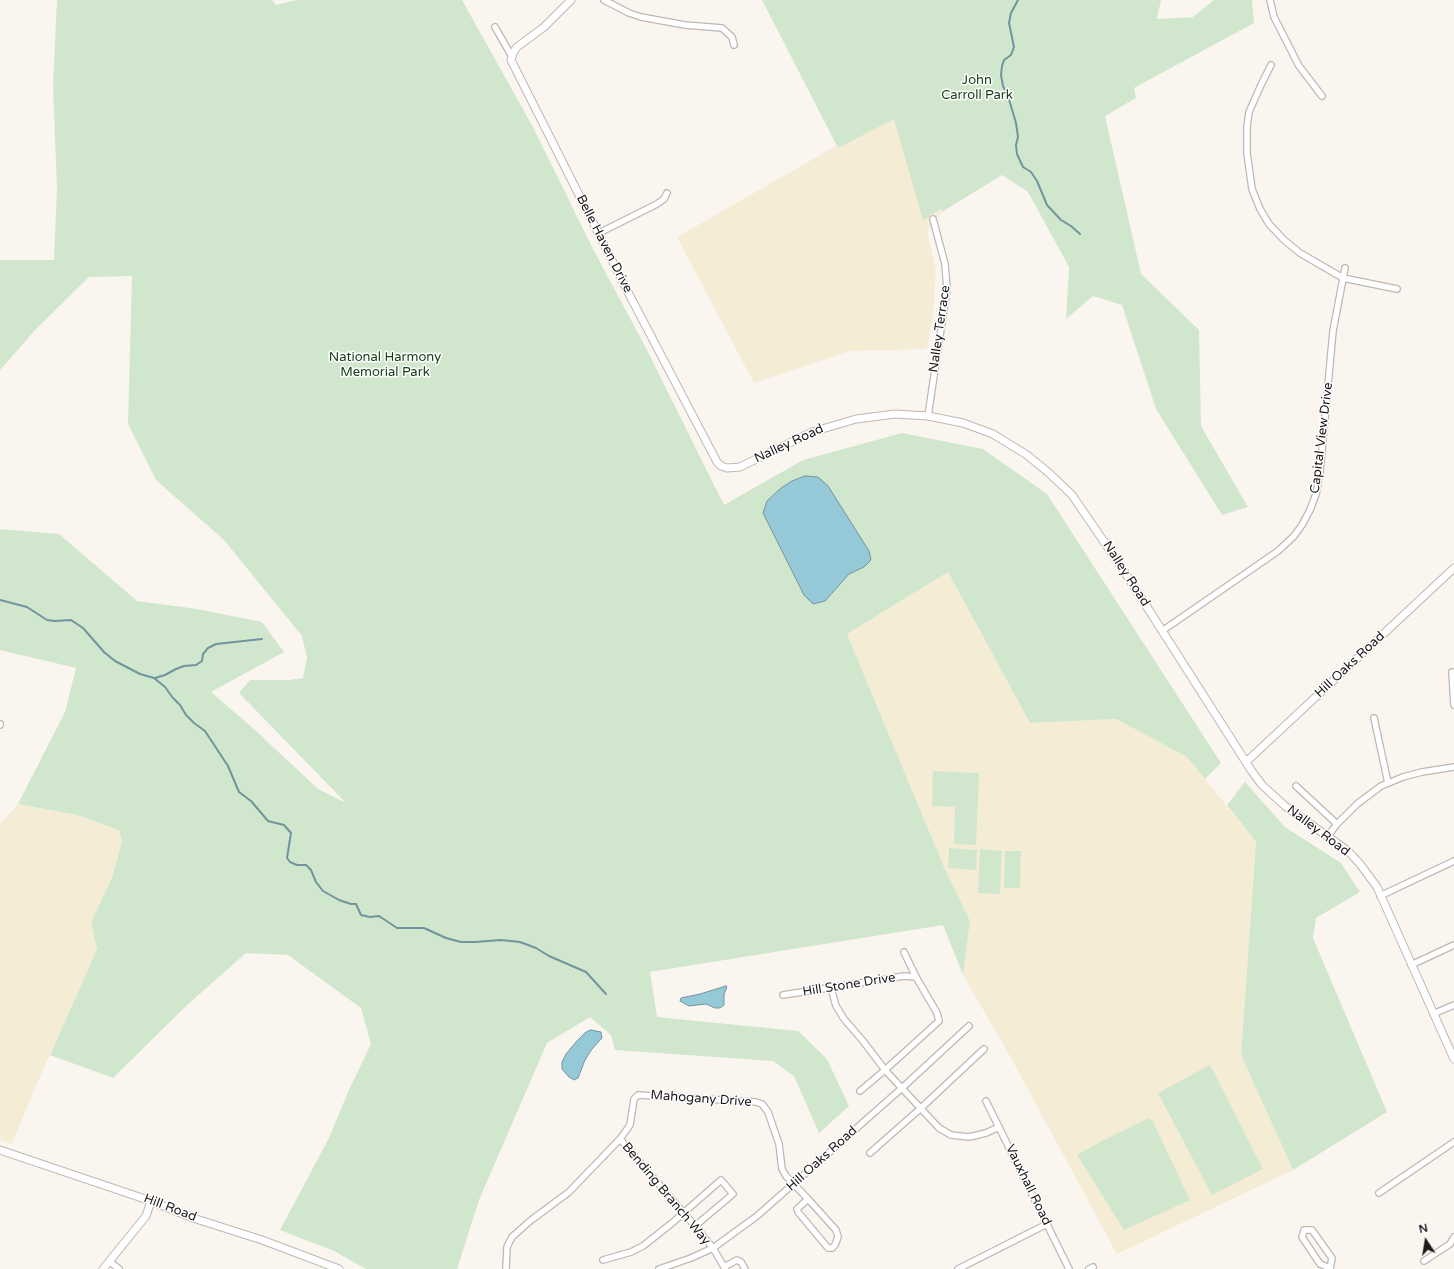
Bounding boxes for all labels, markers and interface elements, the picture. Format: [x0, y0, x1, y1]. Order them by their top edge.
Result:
park label: John Carroll Park [941, 73, 1013, 104]
street label: Belle Haven Drive [573, 192, 635, 296]
street label: Nalley Terrace [926, 284, 954, 374]
park label: National Harmony Memorial Park [329, 350, 441, 381]
street label: Capital View Drive [1307, 382, 1337, 494]
street label: Nalley Road [752, 421, 826, 467]
street label: Nalley Road [1099, 538, 1153, 610]
street label: Hill Oaks Road [1312, 629, 1388, 701]
street label: Nalley Road [1284, 802, 1352, 860]
street label: Hill Stone Drive [801, 970, 897, 1000]
street label: Mahogany Drive [650, 1088, 752, 1110]
street label: Hill Oaks Road [783, 1123, 861, 1195]
street label: Bending Branch Way [618, 1139, 714, 1249]
street label: Vauxhall Road [1002, 1142, 1054, 1228]
street label: Hill Road [141, 1191, 199, 1225]
north arrow [1406, 1221, 1446, 1261]
text: N [1418, 1221, 1429, 1236]

